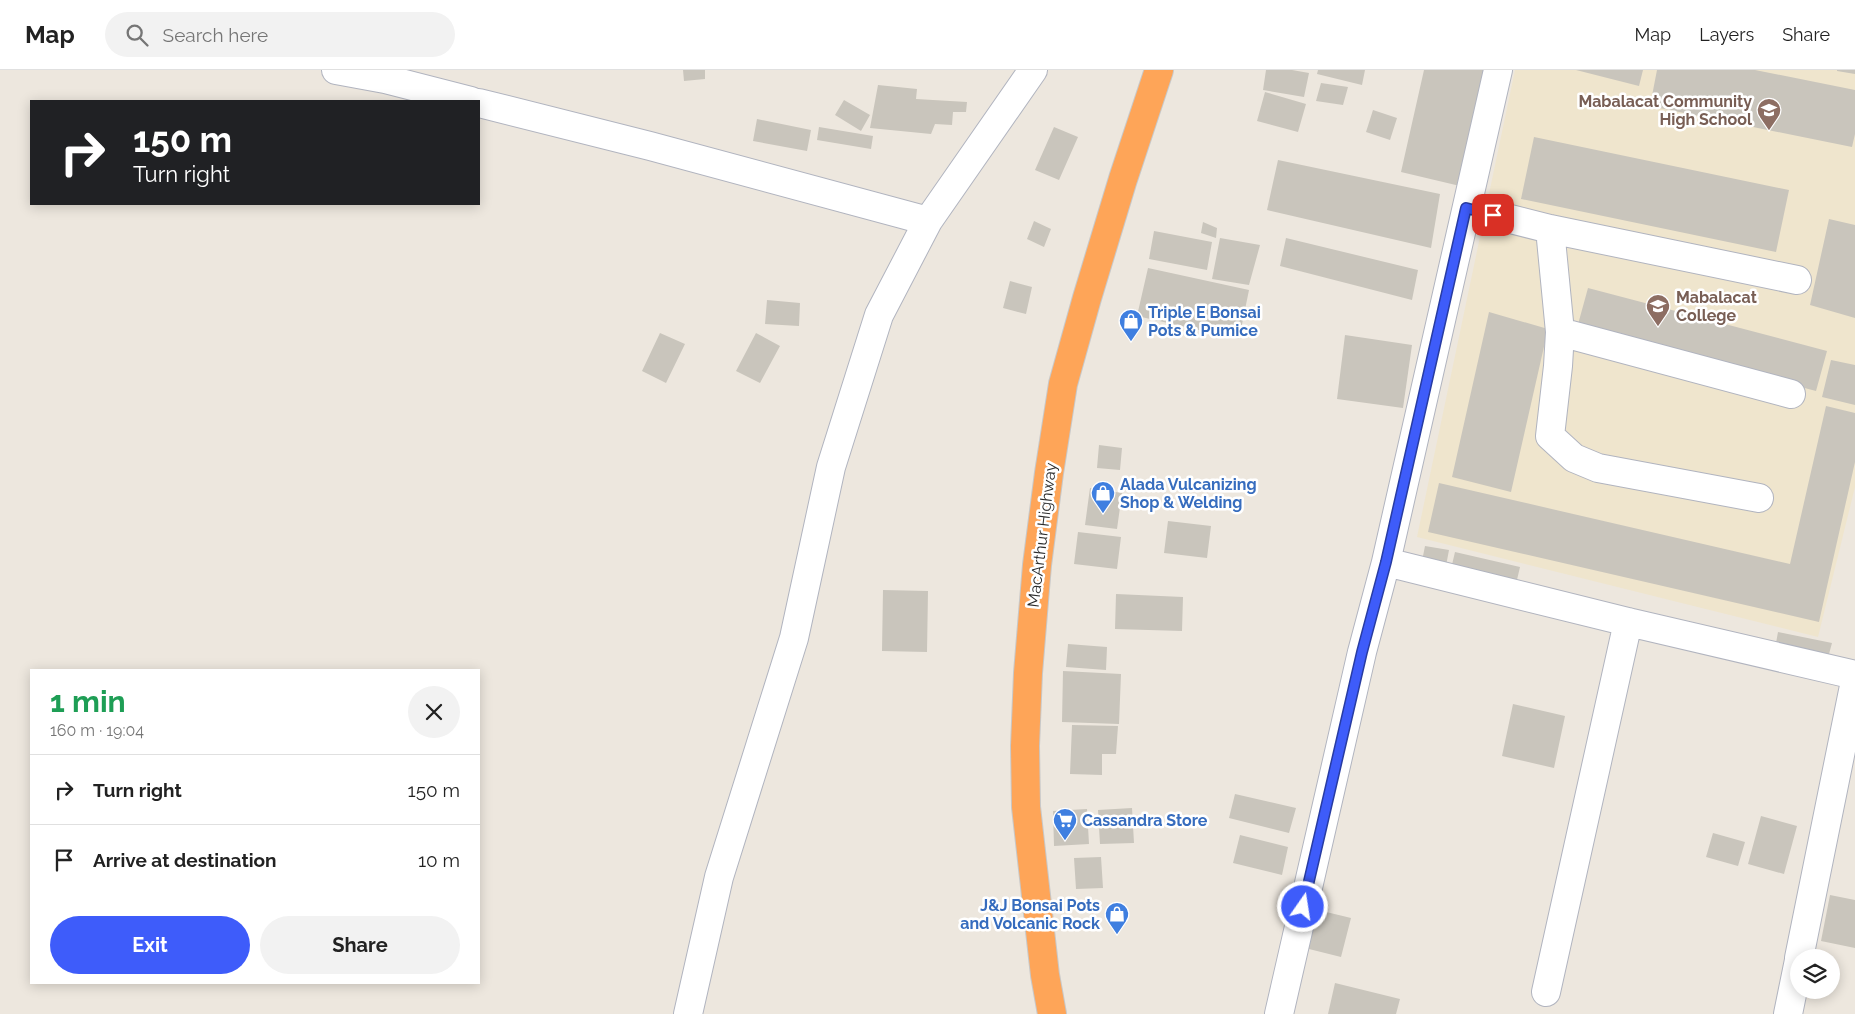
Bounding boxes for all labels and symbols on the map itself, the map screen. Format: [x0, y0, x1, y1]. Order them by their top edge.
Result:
place label: Mabalacat Community High School [1578, 92, 1753, 129]
school or university icon: Mabalacat Community High School [1756, 97, 1782, 131]
pin [1472, 194, 1514, 236]
place label: Mabalacat College [1676, 288, 1757, 325]
school or university icon: Mabalacat College [1645, 293, 1671, 327]
place label: Triple E Bonsai Pots & Pumice [1148, 303, 1261, 340]
shop icon: Triple E Bonsai Pots & Pumice [1118, 308, 1144, 342]
street label: MacArthur Highway [1024, 461, 1060, 608]
place label: Alada Vulcanizing Shop & Welding [1120, 475, 1257, 512]
shop icon: Alada Vulcanizing Shop & Welding [1090, 480, 1116, 514]
supermarket icon: Cassandra Store [1052, 807, 1078, 841]
place label: Cassandra Store [1082, 811, 1208, 830]
position arrow [1276, 880, 1328, 932]
place label: J&J Bonsai Pots and Volcanic Rock [960, 896, 1100, 933]
shop icon: J&J Bonsai Pots and Volcanic Rock [1104, 901, 1130, 935]

